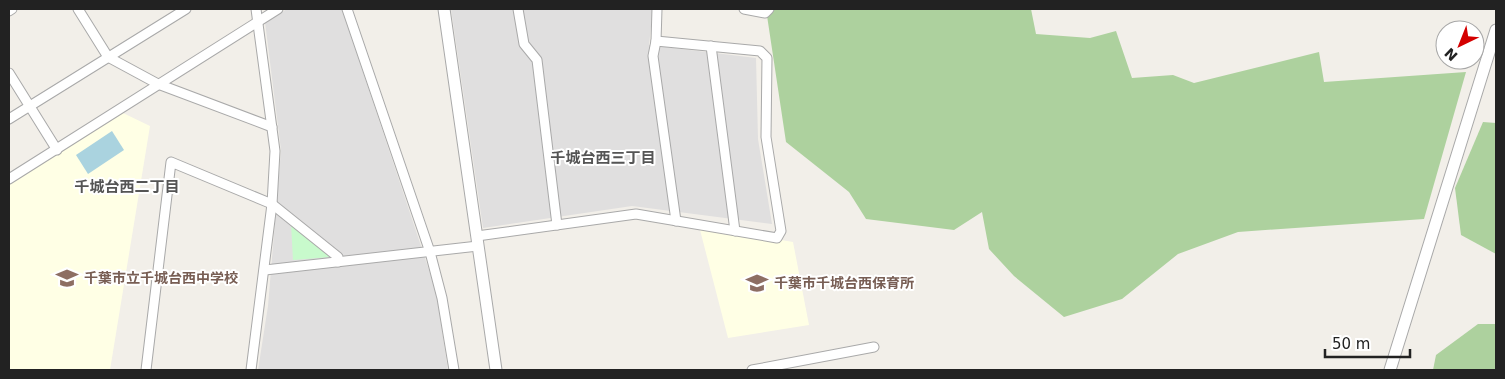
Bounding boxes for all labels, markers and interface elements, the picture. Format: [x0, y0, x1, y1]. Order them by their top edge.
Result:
north arrow [1435, 20, 1485, 70]
text: N [1441, 45, 1461, 64]
district label: 千城台西三丁目 [550, 149, 656, 167]
district label: 千城台西二丁目 [74, 178, 180, 196]
school or university icon: 千葉市立千城台西中学校 [54, 265, 80, 291]
place label: 千葉市立千城台西中学校 [84, 270, 238, 286]
school or university icon: 千葉市千城台西保育所 [744, 270, 770, 296]
place label: 千葉市千城台西保育所 [774, 275, 914, 291]
scale bar [1325, 326, 1410, 358]
text: 50 m [1332, 335, 1370, 353]

